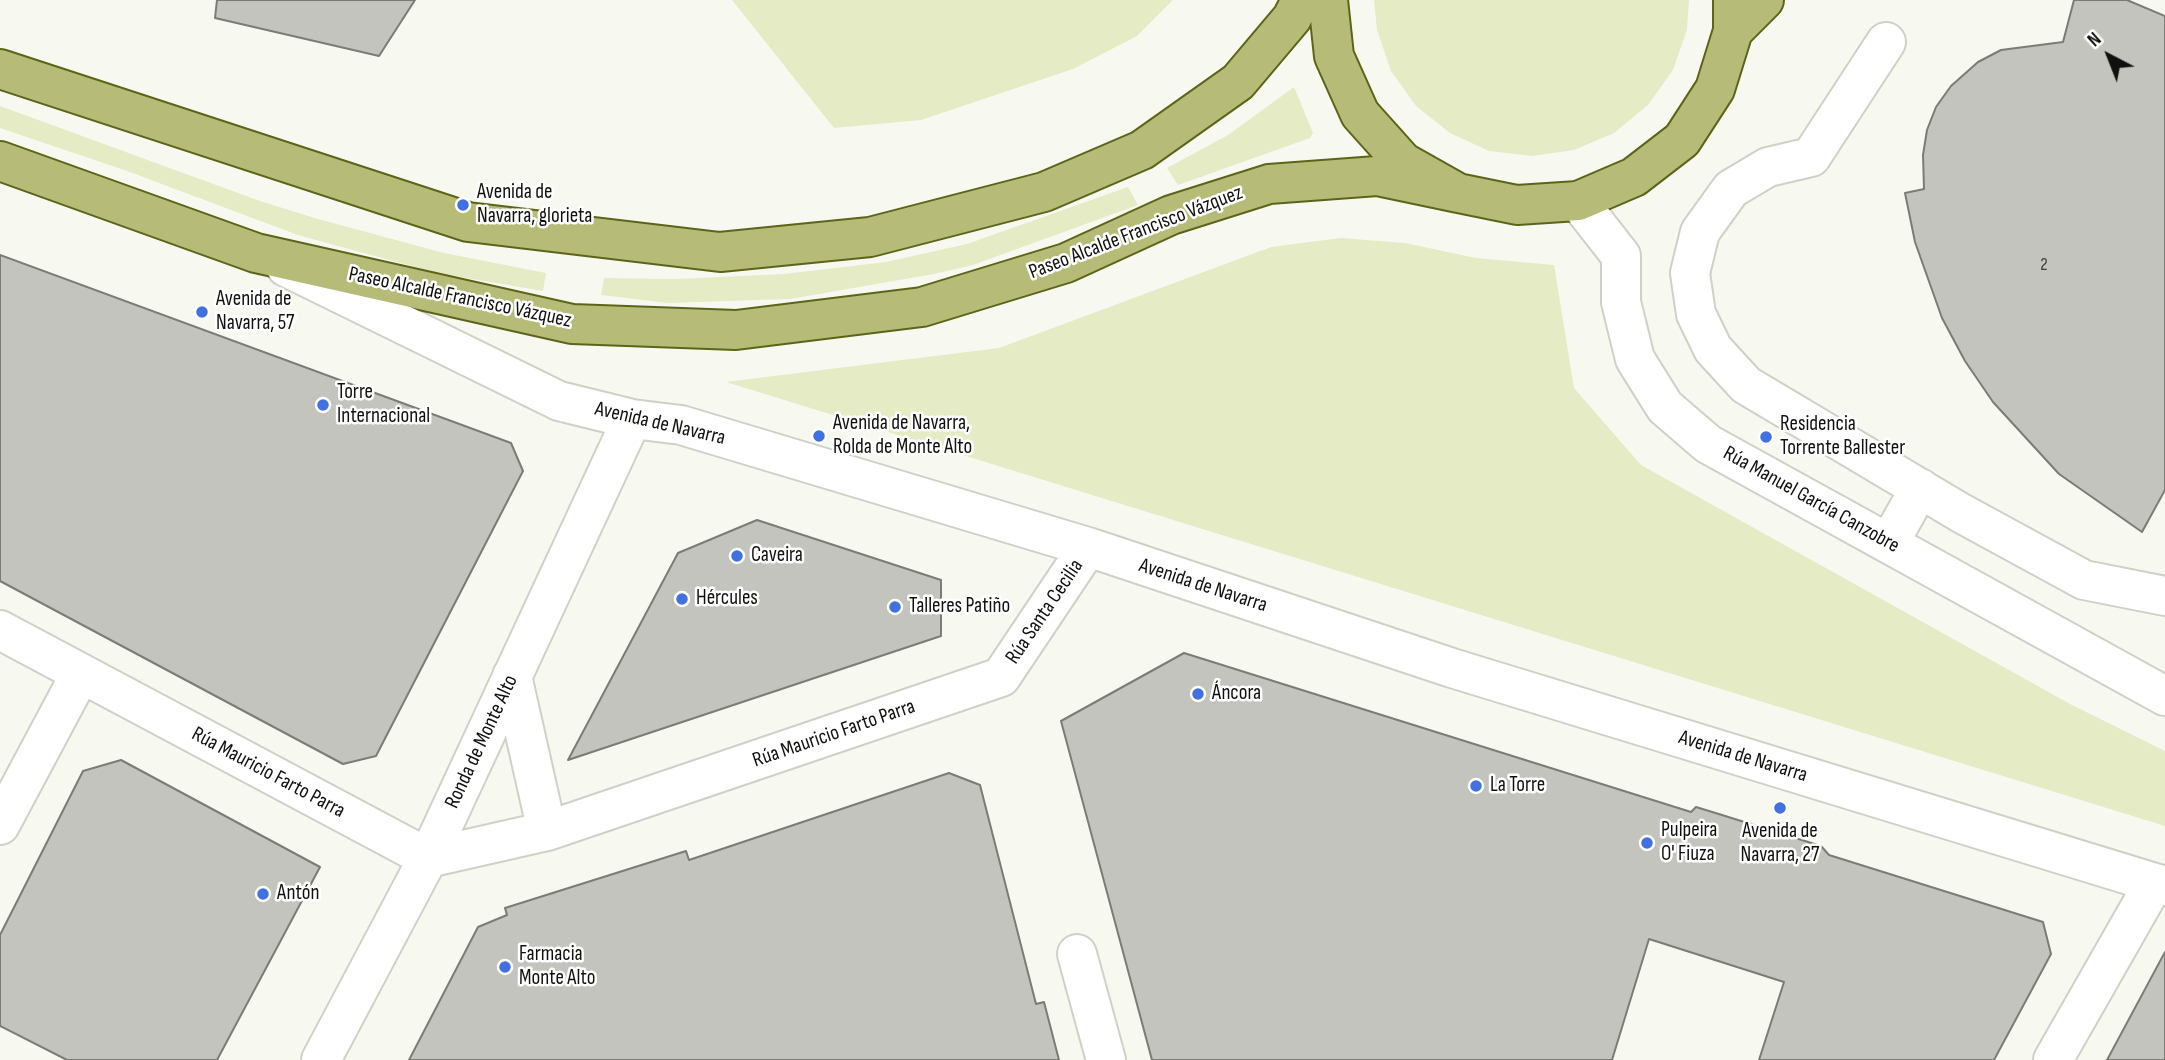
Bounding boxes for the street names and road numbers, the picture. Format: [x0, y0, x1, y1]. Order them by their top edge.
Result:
street label: Paseo Alcalde Francisco Vázquez [1025, 181, 1247, 285]
street label: Paseo Alcalde Francisco Vázquez [346, 262, 574, 334]
street label: Avenida de Navarra [592, 397, 728, 451]
street label: Rúa Manuel García Canzobre [1719, 441, 1903, 559]
street label: Avenida de Navarra [1136, 553, 1270, 619]
street label: Rúa Santa Cecilia [1001, 555, 1089, 669]
street label: Ronda de Monte Alto [440, 671, 524, 813]
street label: Rúa Mauricio Farto Parra [749, 694, 919, 774]
street label: Rúa Mauricio Farto Parra [187, 722, 349, 824]
street label: Avenida de Navarra [1676, 725, 1810, 789]

